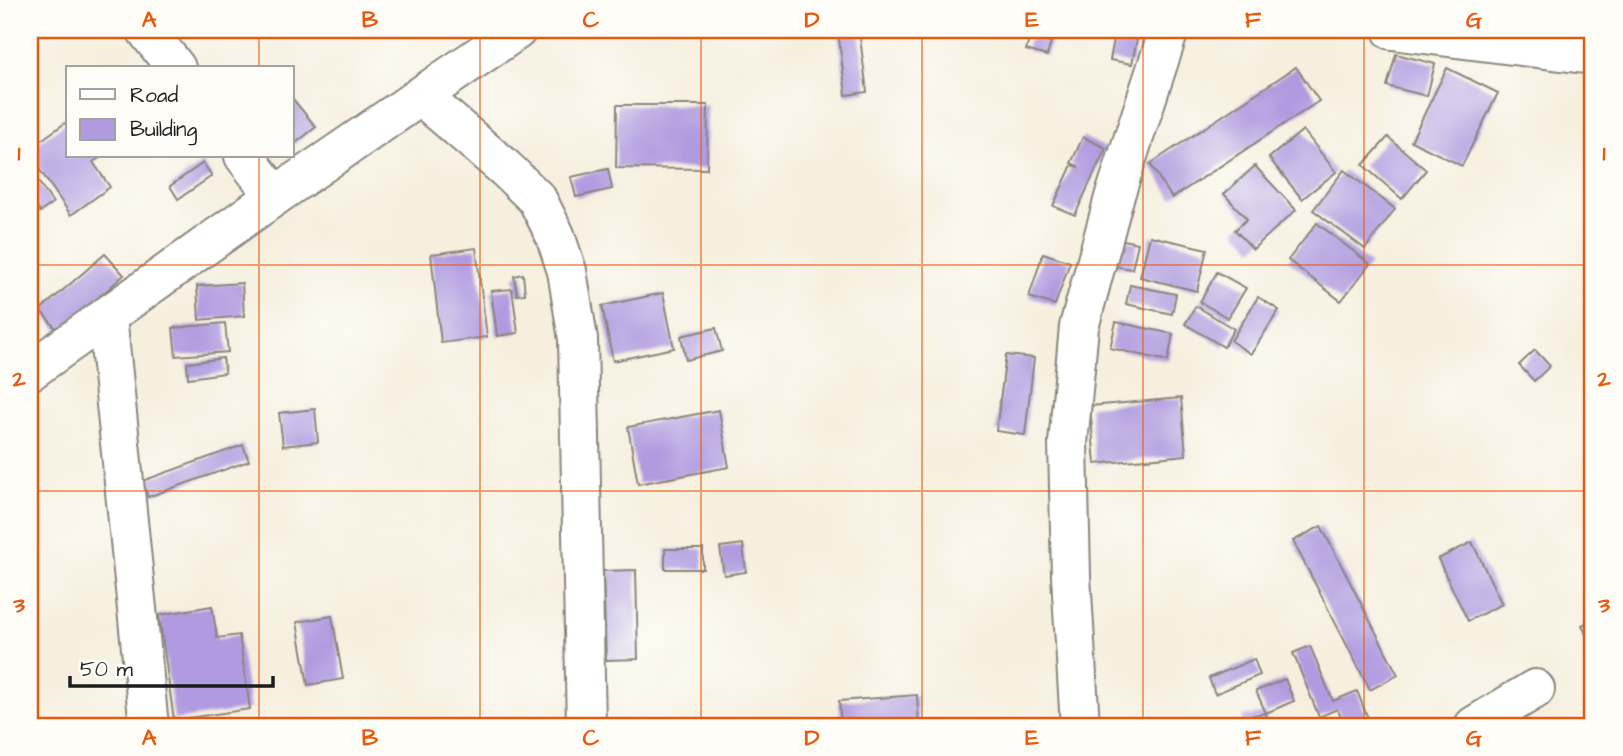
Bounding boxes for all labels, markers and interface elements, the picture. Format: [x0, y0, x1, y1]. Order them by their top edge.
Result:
text: A [142, 4, 157, 36]
text: B [362, 4, 379, 36]
text: C [583, 4, 600, 36]
text: D [805, 4, 820, 36]
text: E [1025, 4, 1039, 36]
text: F [1245, 4, 1262, 36]
text: G [1466, 4, 1482, 36]
legend [66, 66, 294, 158]
text: Road [130, 81, 178, 110]
text: Building [130, 115, 198, 146]
text: 1 [18, 137, 21, 169]
text: 1 [1603, 137, 1606, 169]
text: 2 [11, 363, 26, 395]
text: 2 [1596, 363, 1611, 395]
text: 3 [12, 589, 25, 621]
text: 3 [1597, 589, 1610, 621]
scale bar [70, 644, 273, 688]
text: 50 m [80, 655, 134, 684]
text: A [142, 722, 157, 754]
text: B [362, 722, 379, 754]
text: C [583, 722, 600, 754]
text: D [805, 722, 820, 754]
text: E [1025, 722, 1039, 754]
text: F [1245, 722, 1262, 754]
text: G [1466, 722, 1482, 754]

